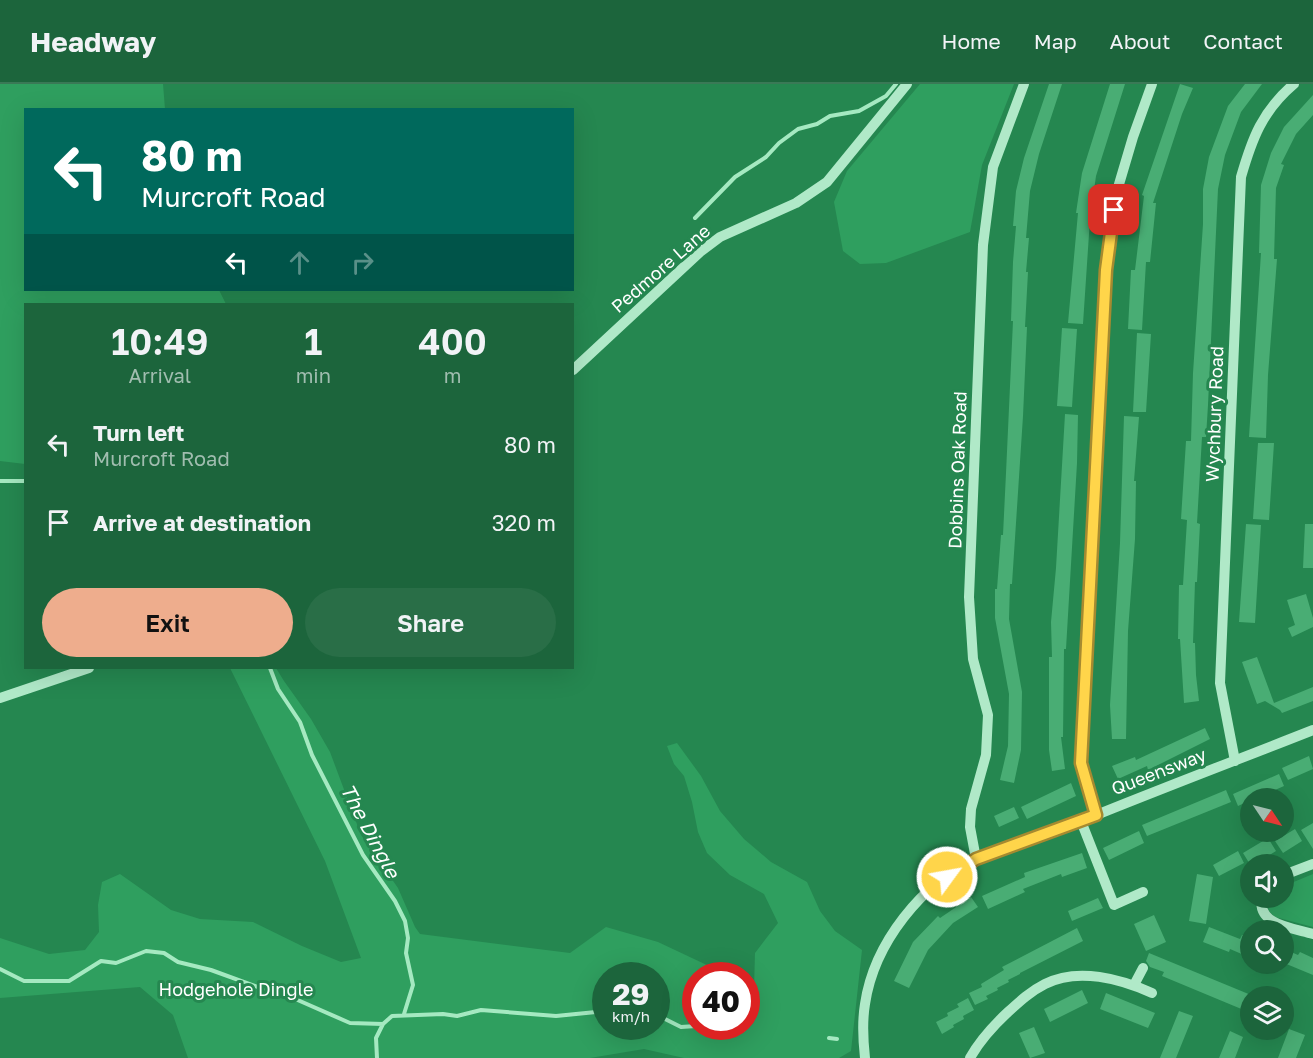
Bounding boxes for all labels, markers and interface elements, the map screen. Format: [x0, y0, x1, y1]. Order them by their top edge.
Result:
text: Headway [30, 25, 156, 58]
text: Home [941, 28, 1001, 54]
text: Map [1034, 28, 1077, 54]
text: About [1110, 28, 1170, 54]
text: Contact [1203, 28, 1283, 54]
text: 80 m [141, 130, 242, 180]
icon: left [42, 132, 120, 210]
text: Murcroft Road [141, 181, 326, 213]
pin [1088, 184, 1139, 235]
icon: arrive [1097, 193, 1130, 226]
street label: Pedmore Lane [606, 219, 714, 317]
icon: left [220, 246, 253, 279]
icon: ahead [283, 246, 316, 279]
icon: right [346, 246, 379, 279]
text: 10:49 [111, 320, 209, 363]
text: 1 [304, 320, 322, 363]
text: 400 [418, 320, 487, 363]
street label: Wychbury Road [1201, 346, 1227, 482]
text: Arrival [129, 363, 191, 387]
text: min [296, 363, 331, 387]
text: m [444, 363, 461, 387]
street label: Dobbins Oak Road [943, 391, 971, 549]
text: Turn left [93, 419, 184, 446]
icon: left [42, 428, 75, 461]
text: 80 m [504, 431, 556, 458]
text: Murcroft Road [93, 446, 230, 470]
icon: arrive [42, 506, 75, 539]
text: Arrive at destination [93, 509, 311, 536]
text: 320 m [492, 509, 556, 536]
button: Exit [42, 588, 293, 657]
button: Share [305, 588, 556, 657]
street label: Queensway [1108, 743, 1209, 799]
water label: The Dingle [335, 779, 406, 883]
north arrow [1240, 788, 1294, 842]
map controls [1240, 788, 1294, 1040]
position arrow [915, 845, 979, 909]
button: sound [1240, 854, 1294, 908]
button: search [1240, 920, 1294, 974]
speed limit sign: 40 [682, 962, 760, 1040]
text: 29 [612, 976, 650, 1012]
park label: Hodgehole Dingle [158, 978, 314, 1000]
button: layers [1240, 986, 1294, 1040]
text: km/h [612, 1007, 650, 1025]

